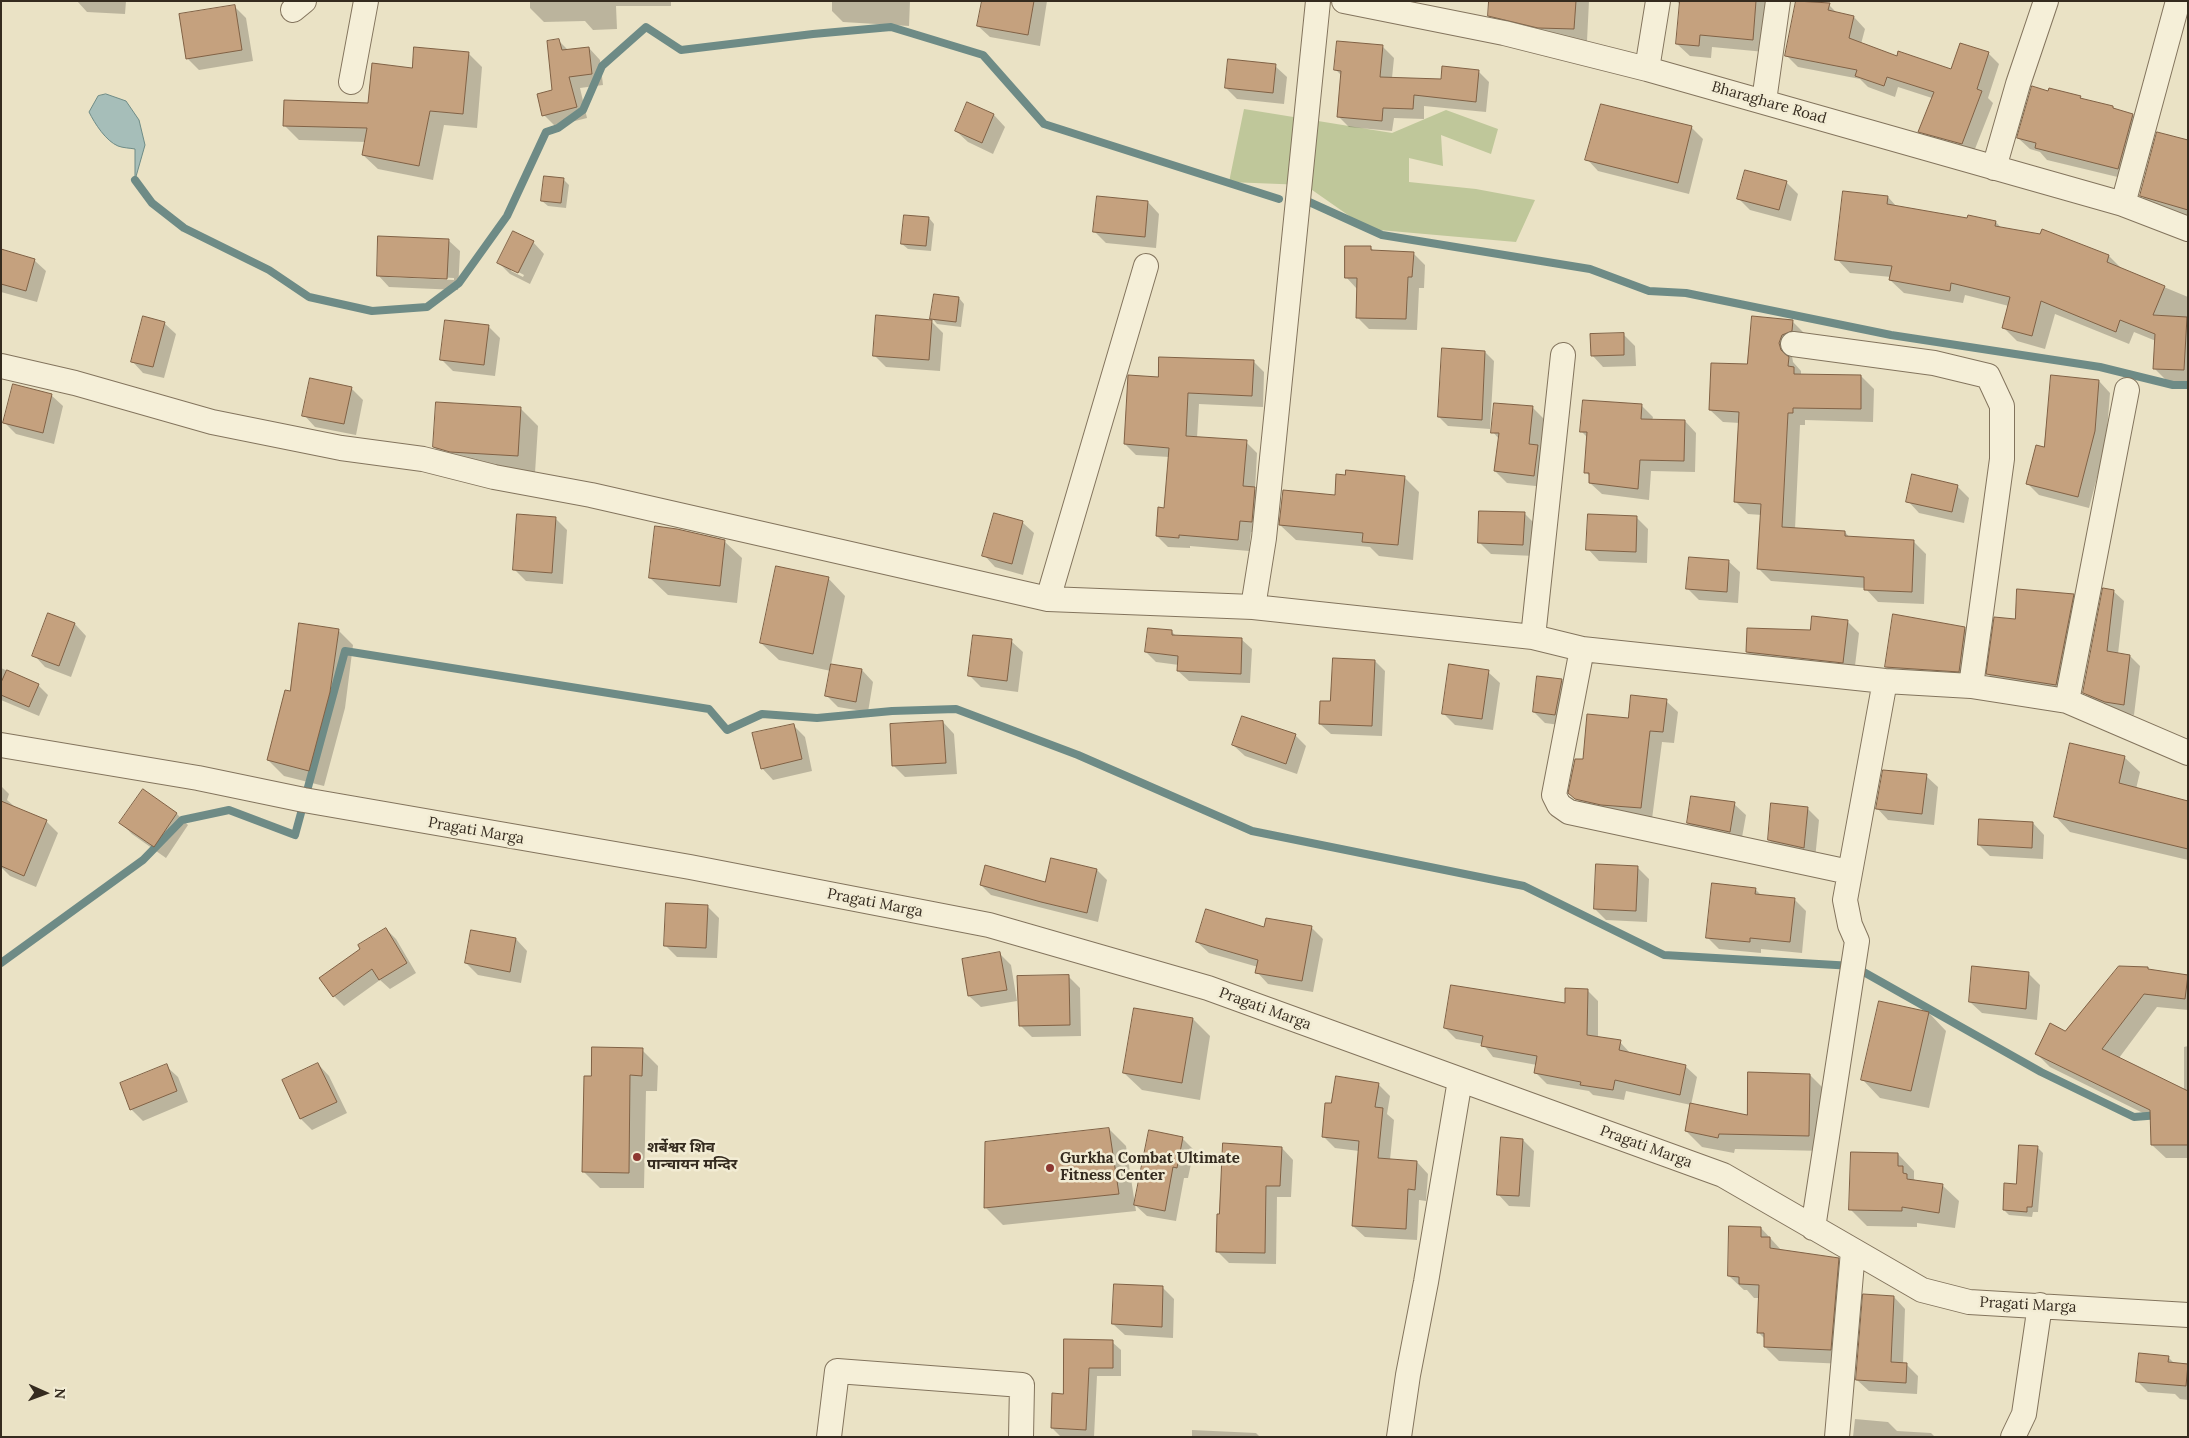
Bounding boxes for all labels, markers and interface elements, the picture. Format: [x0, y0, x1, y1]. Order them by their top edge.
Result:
street label: Bharaghare Road [1709, 78, 1829, 128]
street label: Pragati Marga [427, 814, 525, 848]
street label: Pragati Marga [826, 885, 924, 921]
street label: Pragati Marga [1216, 984, 1314, 1034]
street label: Pragati Marga [1597, 1122, 1695, 1172]
place label: शर्बेश्वर शिव पान्चायन मन्दिर [647, 1139, 737, 1174]
place label: Gurkha Combat Ultimate Fitness Center [1060, 1150, 1240, 1185]
marker: शर्बेश्वर शिव पान्चायन मन्दिर [631, 1151, 643, 1163]
marker: Gurkha Combat Ultimate Fitness Center [1044, 1162, 1056, 1174]
street label: Pragati Marga [1979, 1293, 2077, 1317]
north arrow [20, 1368, 70, 1418]
text: N [51, 1388, 69, 1399]

